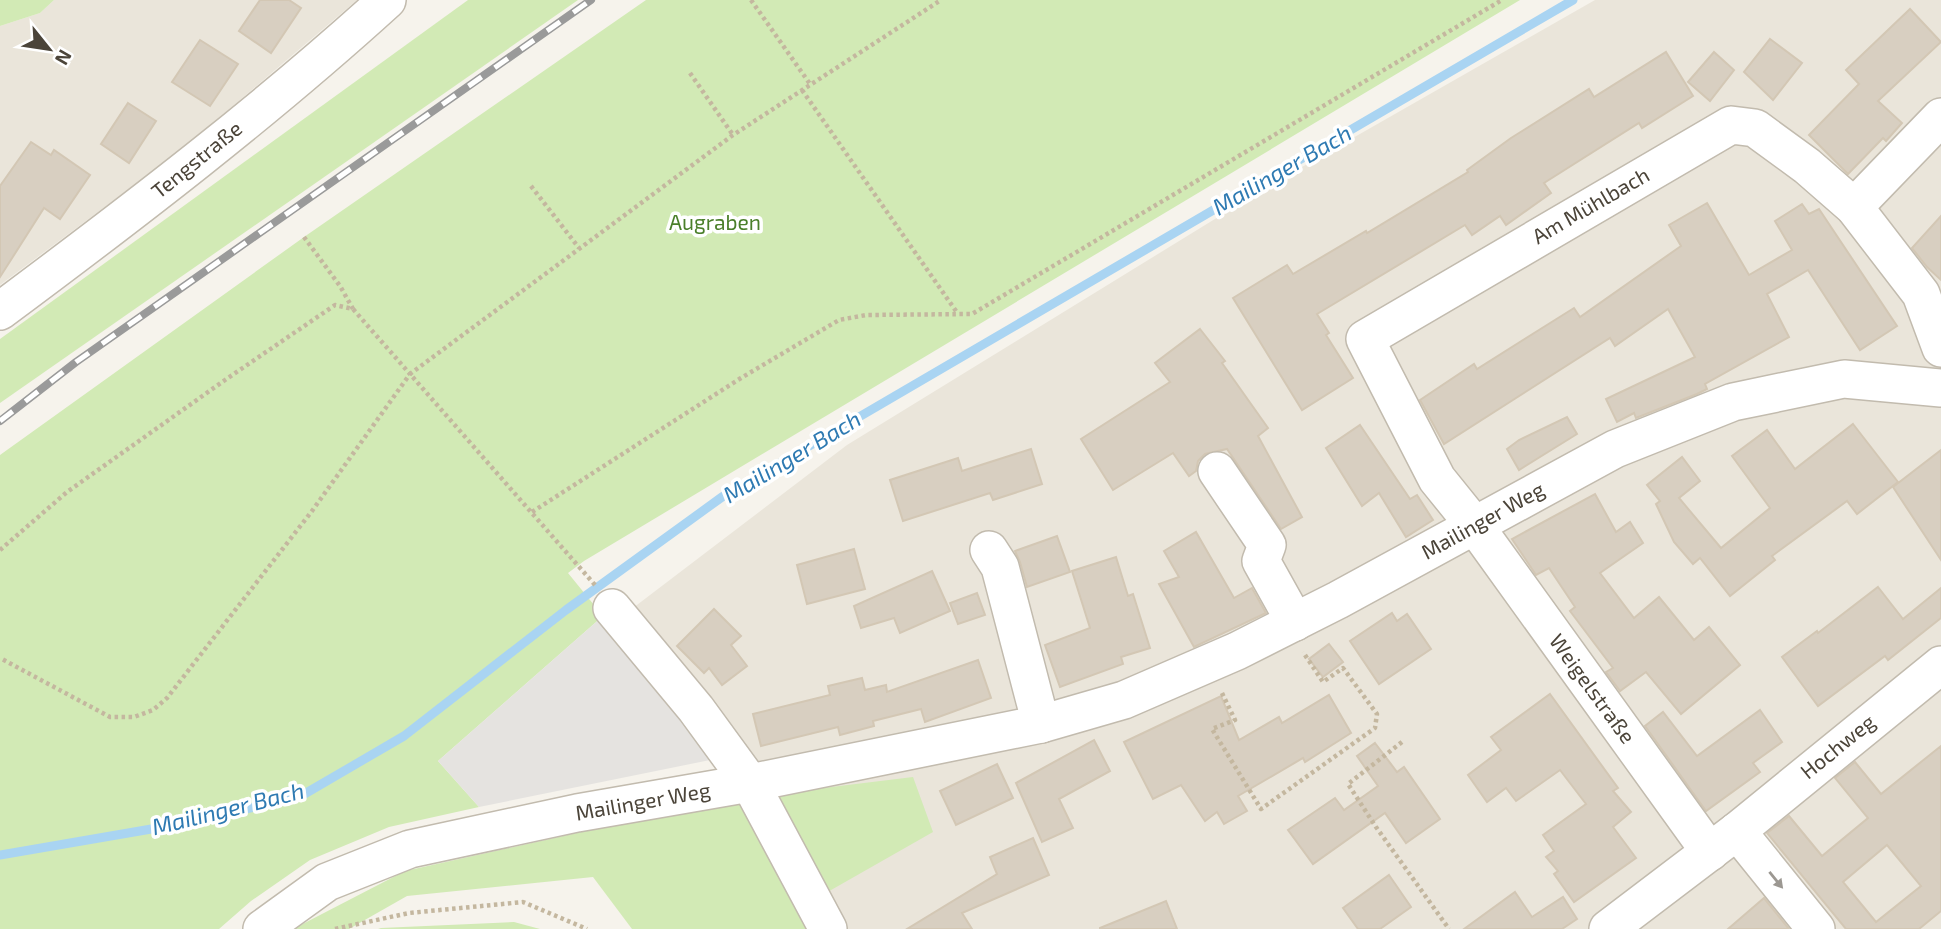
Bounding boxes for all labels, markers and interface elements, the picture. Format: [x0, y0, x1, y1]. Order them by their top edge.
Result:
north arrow [14, 14, 84, 84]
text: N [51, 46, 78, 69]
street label: Tengstraße [146, 115, 246, 203]
water label: Mailinger Bach [1207, 118, 1356, 220]
street label: Am Mühlbach [1527, 161, 1653, 248]
park label: Augraben [669, 209, 761, 234]
water label: Mailinger Bach [717, 404, 866, 508]
street label: Mailinger Weg [1416, 476, 1548, 564]
street label: Weigelstraße [1545, 628, 1641, 748]
street label: Hochweg [1795, 708, 1880, 783]
water label: Mailinger Bach [149, 776, 307, 840]
street label: Mailinger Weg [573, 776, 712, 825]
one-way arrow [1769, 870, 1784, 888]

